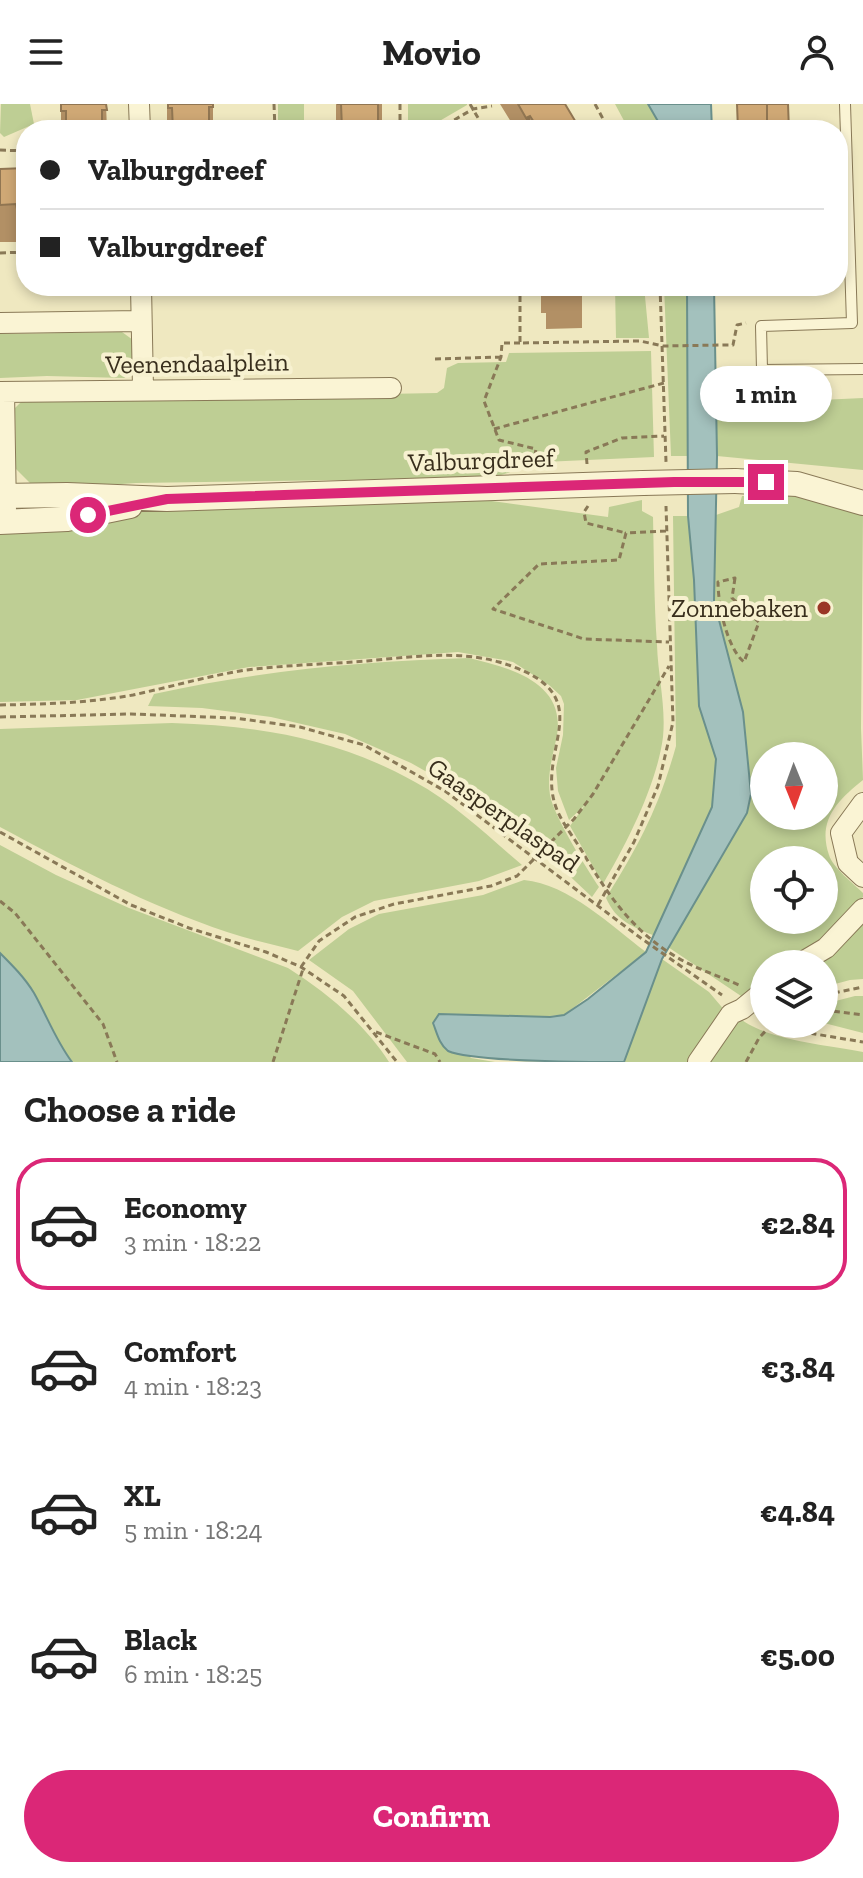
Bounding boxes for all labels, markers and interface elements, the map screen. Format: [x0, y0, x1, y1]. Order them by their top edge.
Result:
icon: menu [24, 30, 68, 74]
icon: person [795, 30, 839, 74]
text: Movio [382, 31, 481, 74]
text: Valburgdreef [88, 152, 264, 188]
text: Valburgdreef [88, 229, 264, 265]
street label: Veenendaalplein [104, 345, 289, 381]
callout: 1 min [700, 366, 832, 422]
text: 1 min [735, 378, 797, 410]
street label: Valburgdreef [406, 441, 556, 479]
route end [748, 464, 784, 500]
route start [70, 497, 106, 533]
place label: Zonnebaken [671, 592, 808, 624]
marker: Zonnebaken [815, 599, 833, 617]
north arrow [750, 742, 838, 830]
map controls [750, 742, 838, 1038]
street label: Gaasperplaspad [422, 751, 586, 879]
button: locate [750, 846, 838, 934]
button: layers [750, 950, 838, 1038]
text: Choose a ride [24, 1088, 236, 1131]
icon: car [28, 1188, 100, 1260]
text: Economy [124, 1190, 247, 1226]
text: €2.84 [761, 1206, 835, 1242]
text: 3 min · 18:22 [124, 1226, 261, 1258]
icon: car [28, 1332, 100, 1404]
text: Comfort [124, 1334, 236, 1370]
text: €3.84 [761, 1350, 835, 1386]
text: 4 min · 18:23 [124, 1370, 262, 1402]
icon: car [28, 1476, 100, 1548]
text: XL [124, 1478, 161, 1514]
text: €4.84 [760, 1494, 835, 1530]
text: 5 min · 18:24 [124, 1514, 263, 1546]
icon: car [28, 1620, 100, 1692]
text: Black [124, 1622, 197, 1658]
text: €5.00 [760, 1638, 835, 1674]
text: 6 min · 18:25 [124, 1658, 262, 1690]
button: Confirm [24, 1770, 839, 1862]

